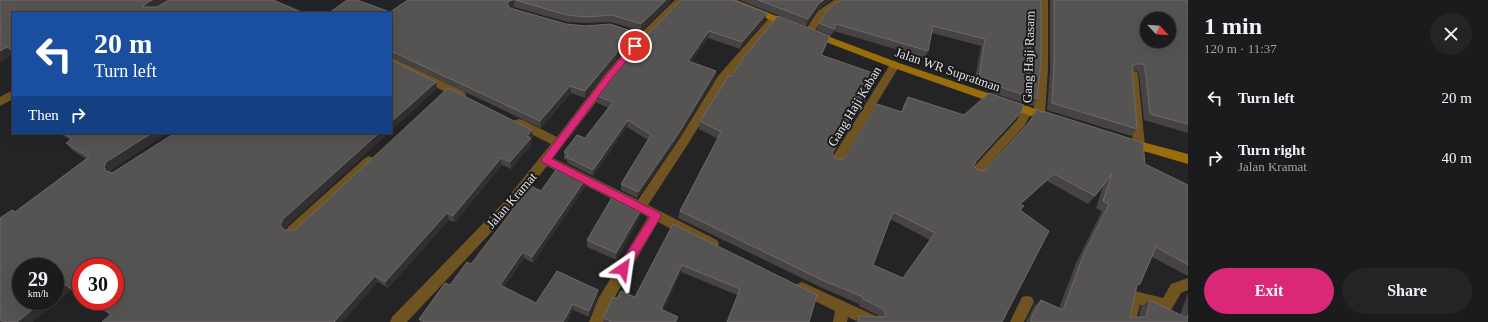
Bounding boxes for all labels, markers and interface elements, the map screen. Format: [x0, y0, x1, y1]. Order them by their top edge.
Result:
street label: Gang Haji Rasam [1019, 11, 1038, 103]
north arrow [1140, 12, 1176, 48]
map controls [1140, 12, 1176, 48]
text: 1 min [1204, 13, 1262, 39]
button: close [1430, 13, 1472, 55]
icon: left [28, 28, 80, 80]
text: 20 m [94, 28, 152, 59]
pin [618, 29, 652, 63]
icon: arrive [624, 35, 646, 57]
text: 120 m · 11:37 [1204, 41, 1277, 56]
street label: Jalan WR Supratman [893, 44, 1003, 95]
text: Turn left [94, 61, 157, 81]
street label: Gang Haji Kaban [825, 63, 885, 149]
icon: left [1204, 87, 1226, 109]
text: Turn left [1238, 90, 1295, 106]
text: 20 m [1442, 90, 1472, 106]
icon: right [67, 104, 89, 126]
text: Then [28, 107, 59, 123]
text: Turn right [1238, 142, 1305, 158]
icon: right [1204, 147, 1226, 169]
text: 40 m [1442, 150, 1472, 166]
text: Jalan Kramat [1238, 159, 1307, 174]
street label: Jalan Kramat [483, 169, 540, 231]
position arrow [602, 248, 644, 290]
speed limit sign: 30 [72, 258, 124, 310]
text: 29 [28, 268, 48, 290]
button: Exit [1204, 268, 1334, 314]
button: Share [1342, 268, 1472, 314]
text: km/h [28, 288, 48, 299]

